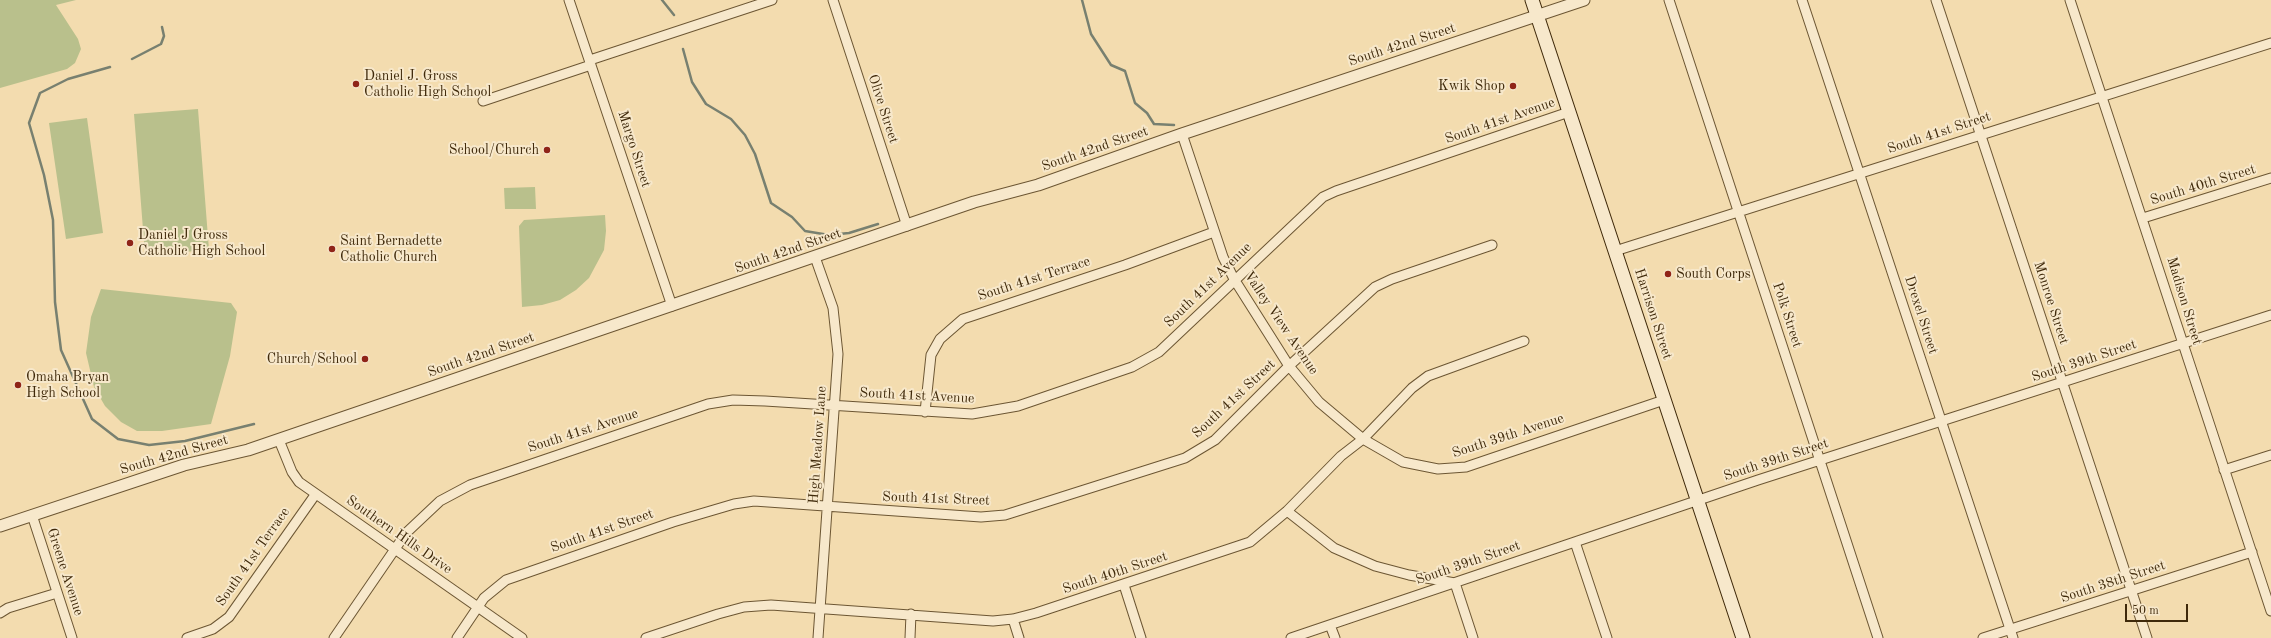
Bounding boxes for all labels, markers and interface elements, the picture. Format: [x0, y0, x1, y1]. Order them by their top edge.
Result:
street label: South 42nd Street [1346, 20, 1458, 70]
place label: Daniel J. Gross Catholic High School [364, 68, 491, 100]
street label: Olive Street [864, 72, 902, 146]
place label: Kwik Shop [1438, 78, 1505, 94]
marker: Daniel J. Gross Catholic High School [351, 79, 361, 89]
marker: Kwik Shop [1508, 81, 1518, 91]
street label: South 41st Avenue [1443, 94, 1557, 148]
street label: Margo Street [614, 108, 654, 190]
street label: South 41st Street [1885, 108, 1993, 158]
street label: South 42nd Street [1039, 123, 1151, 175]
place label: School/Church [449, 142, 539, 158]
marker: School/Church [542, 145, 552, 155]
street label: South 40th Street [2148, 161, 2258, 209]
street label: South 42nd Street [732, 225, 844, 277]
place label: Daniel J Gross Catholic High School [138, 227, 265, 260]
place label: Saint Bernadette Catholic Church [340, 233, 442, 266]
marker: Daniel J Gross Catholic High School [125, 238, 135, 248]
street label: South 41st Avenue [1161, 239, 1255, 331]
marker: Saint Bernadette Catholic Church [327, 244, 337, 254]
street label: South 41st Terrace [976, 253, 1092, 305]
street label: Madison Street [2163, 255, 2205, 347]
street label: Monroe Street [2030, 259, 2072, 347]
street label: Harrison Street [1630, 266, 1676, 362]
place label: South Corps [1676, 266, 1751, 282]
street label: Valley View Avenue [1240, 268, 1322, 378]
marker: South Corps [1663, 269, 1673, 279]
street label: Drexel Street [1900, 274, 1942, 356]
street label: Polk Street [1769, 280, 1805, 350]
street label: South 42nd Street [425, 329, 537, 381]
street label: South 39th Street [2029, 336, 2139, 386]
place label: Church/School [267, 351, 357, 367]
marker: Church/School [360, 354, 370, 364]
street label: South 41st Street [1189, 356, 1279, 442]
place label: Omaha Bryan High School [26, 369, 109, 402]
marker: Omaha Bryan High School [13, 380, 23, 390]
street label: South 41st Avenue [859, 385, 975, 407]
street label: High Meadow Lane [806, 386, 830, 504]
street label: South 41st Avenue [526, 405, 640, 457]
street label: South 39th Avenue [1450, 410, 1566, 462]
street label: South 42nd Street [118, 432, 230, 478]
street label: South 39th Street [1721, 435, 1831, 485]
street label: South 41st Street [882, 489, 990, 509]
street label: Southern Hills Drive [343, 492, 455, 578]
street label: South 41st Terrace [213, 504, 293, 610]
street label: South 41st Street [548, 506, 656, 556]
street label: Greene Avenue [43, 526, 87, 618]
street label: South 39th Street [1414, 537, 1522, 589]
street label: South 40th Street [1060, 548, 1170, 598]
street label: South 38th Street [2058, 557, 2168, 607]
scale bar [2127, 596, 2190, 622]
text: 50 m [2132, 605, 2159, 617]

